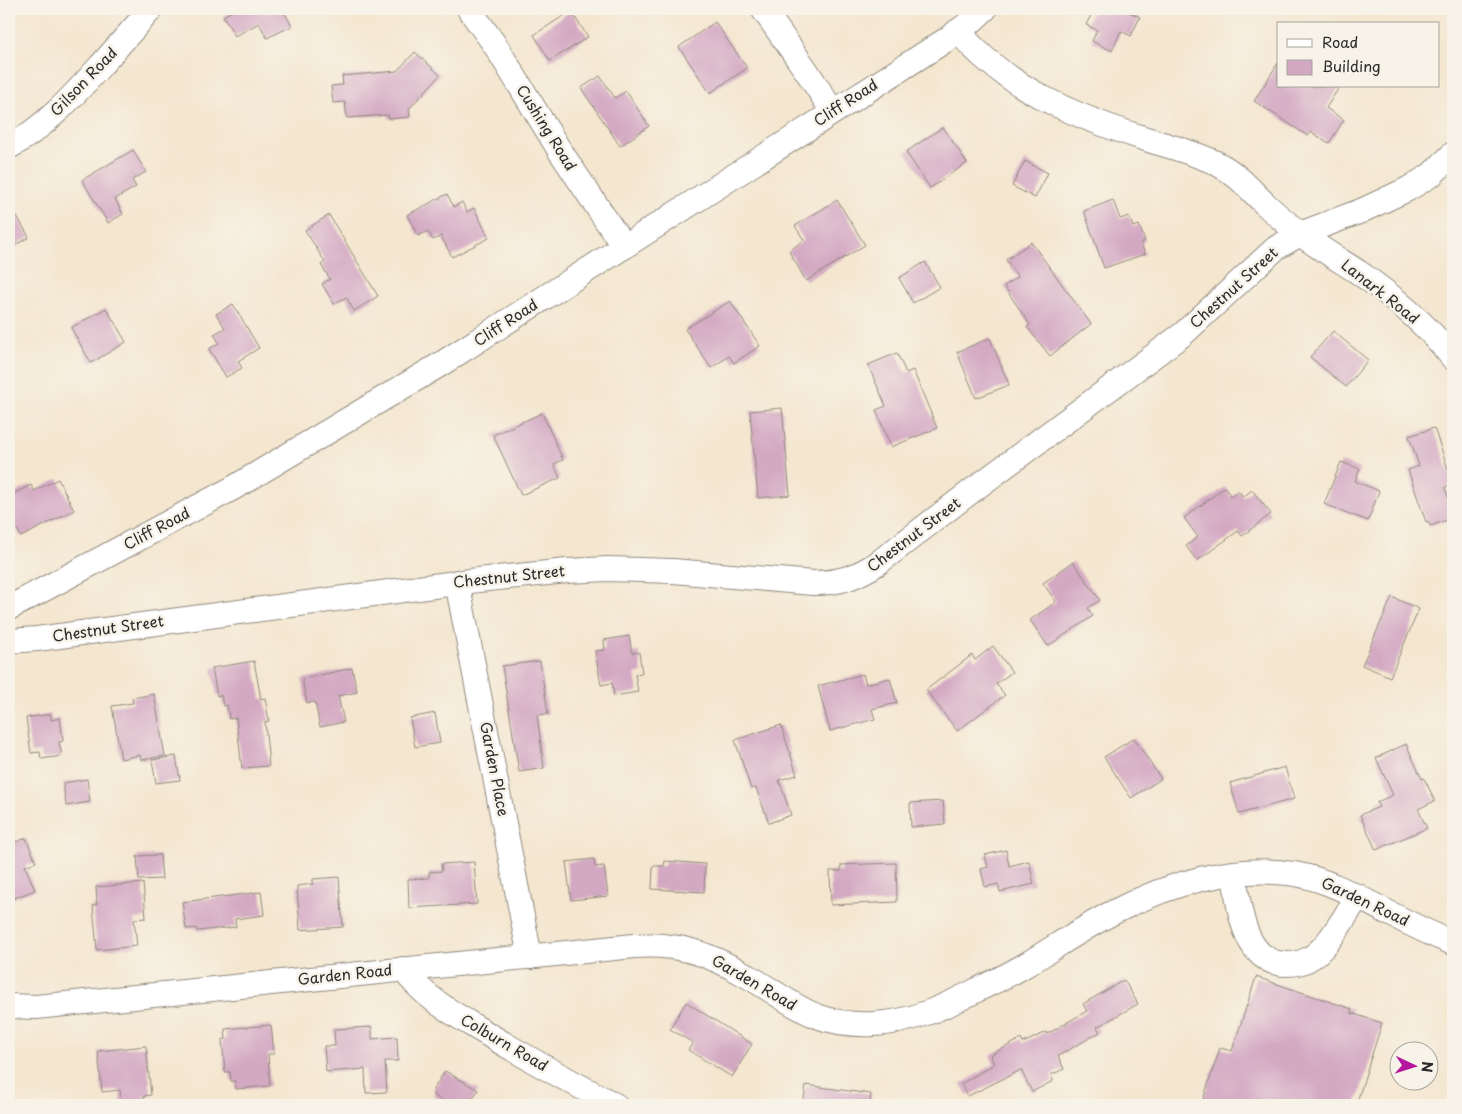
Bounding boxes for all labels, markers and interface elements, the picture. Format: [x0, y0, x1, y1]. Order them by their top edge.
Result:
legend [1277, 22, 1440, 88]
text: Road [1322, 30, 1358, 53]
street label: Gilson Road [44, 41, 122, 121]
text: Building [1322, 54, 1381, 77]
street label: Cliff Road [809, 72, 882, 131]
street label: Cushing Road [512, 80, 583, 175]
street label: Chestnut Street [1184, 241, 1282, 333]
street label: Lanark Road [1337, 253, 1425, 329]
street label: Cliff Road [469, 292, 542, 351]
street label: Chestnut Street [861, 491, 965, 577]
street label: Cliff Road [119, 501, 194, 555]
street label: Chestnut Street [452, 558, 566, 593]
street label: Chestnut Street [51, 608, 165, 647]
street label: Garden Place [475, 719, 516, 818]
street label: Garden Road [1318, 870, 1414, 931]
street label: Garden Road [708, 948, 802, 1015]
street label: Garden Road [296, 957, 393, 990]
street label: Colburn Road [457, 1007, 553, 1076]
north arrow [1390, 1042, 1440, 1092]
text: N [1417, 1061, 1438, 1073]

